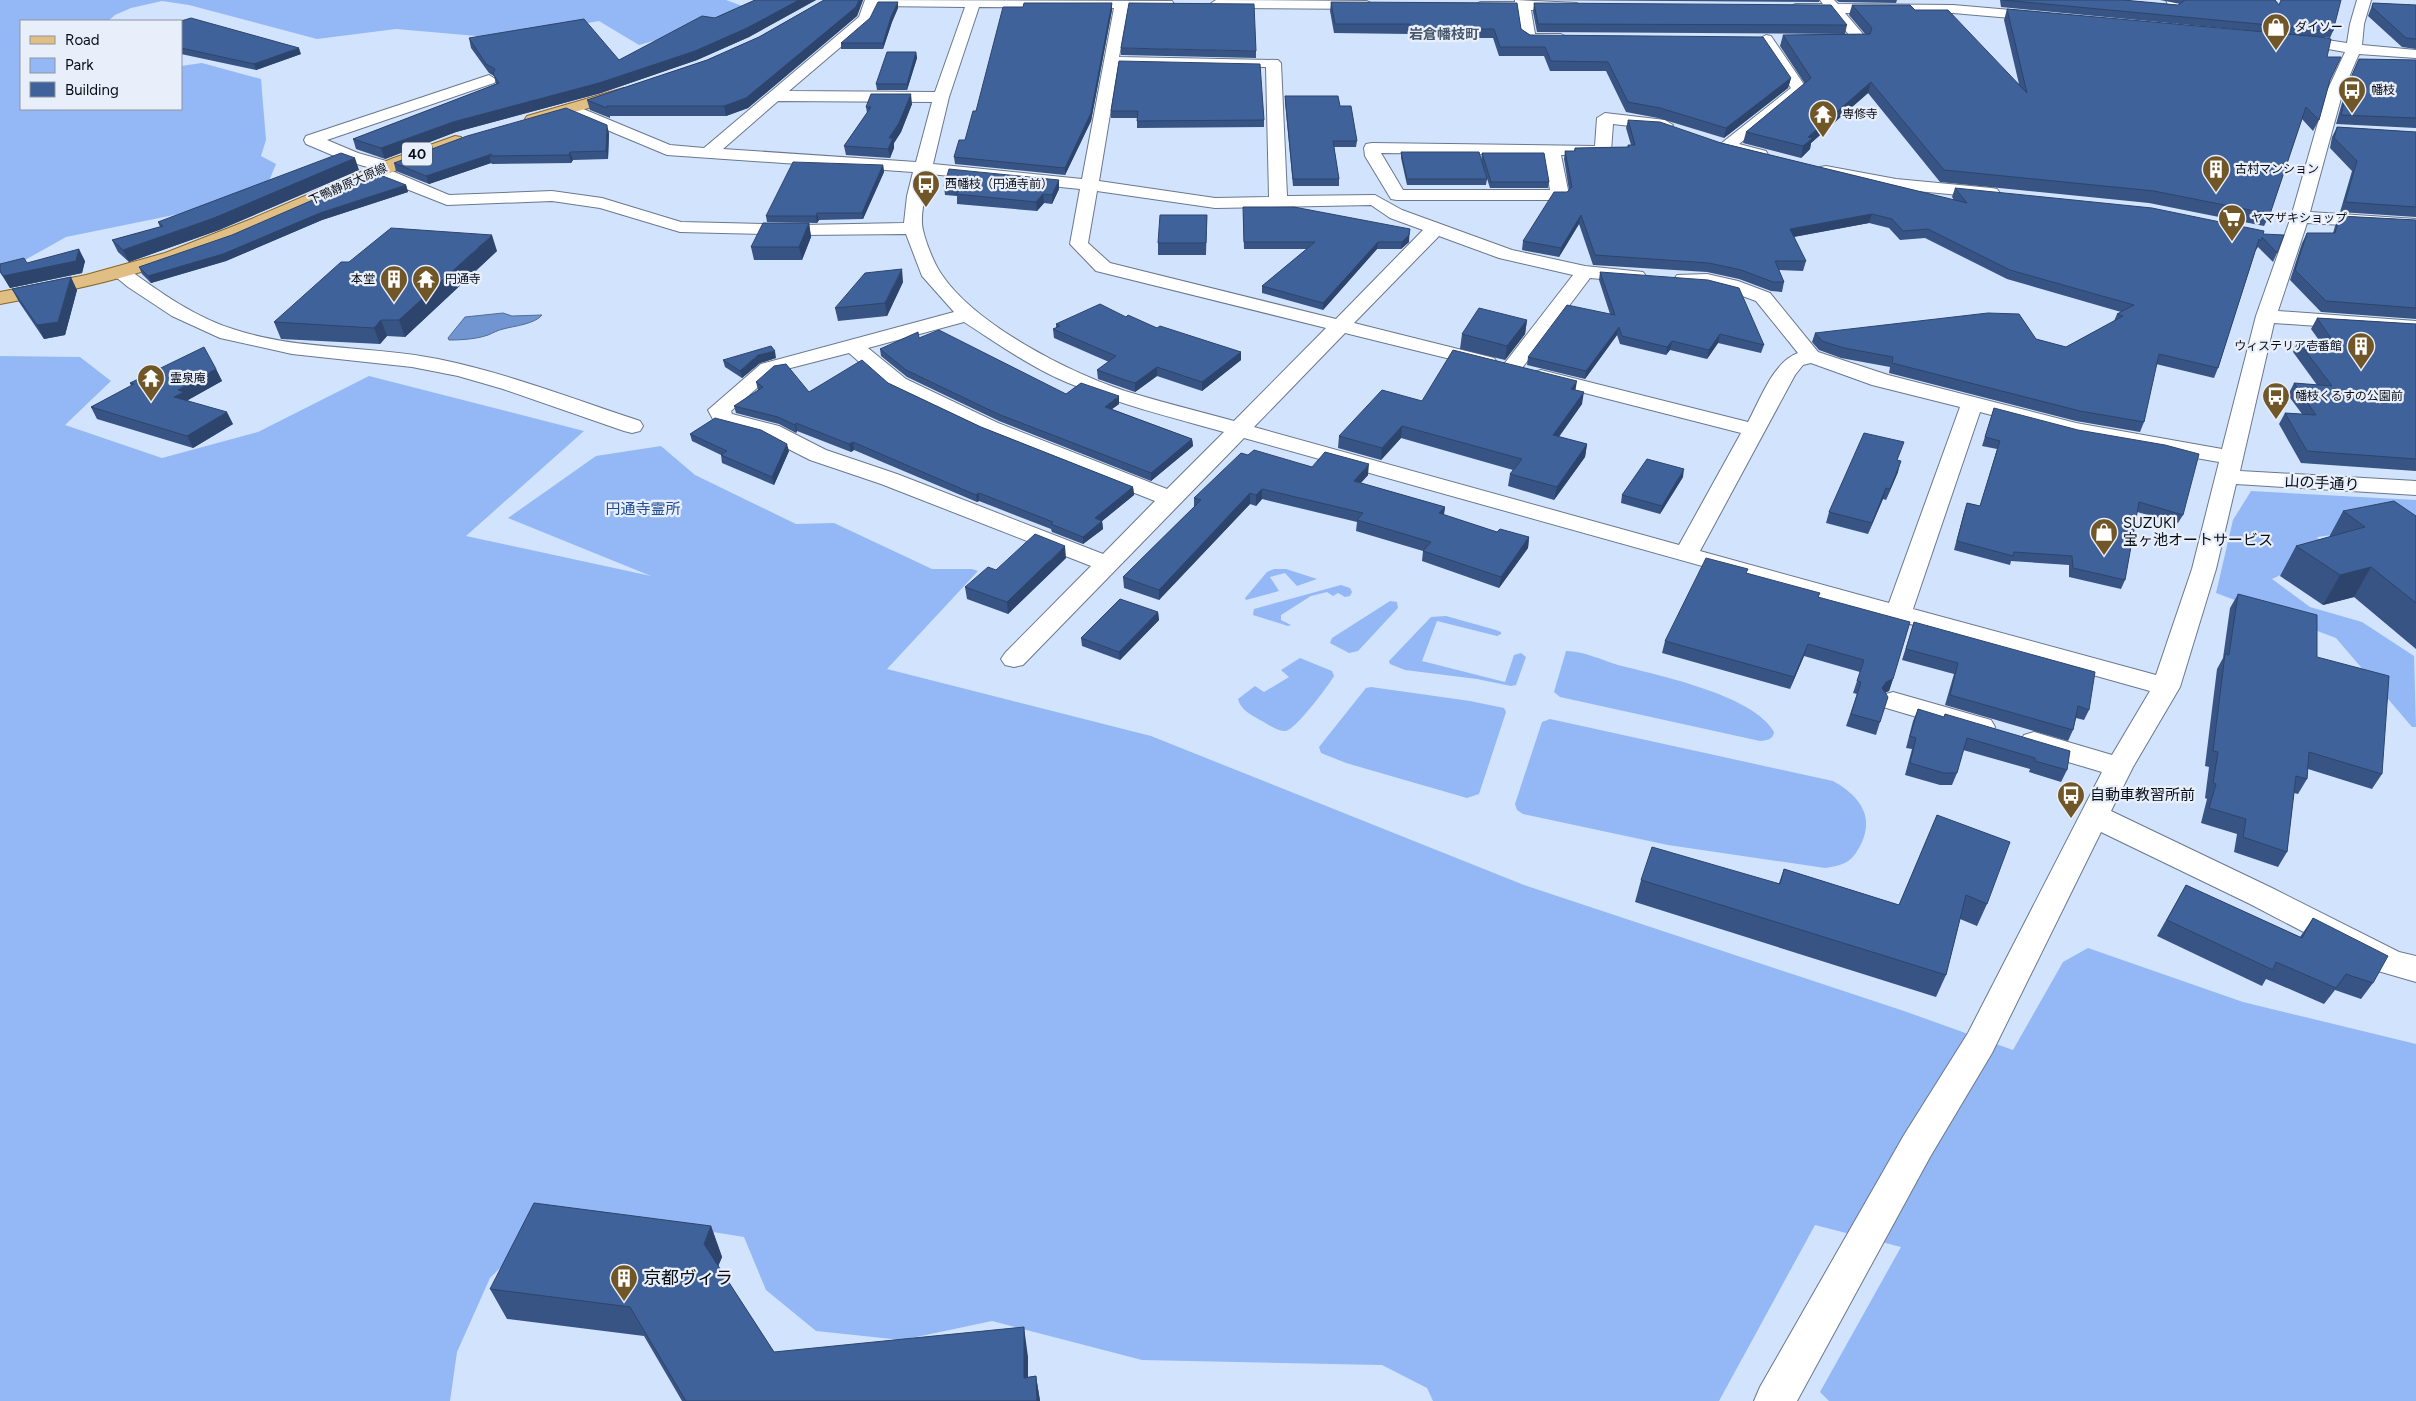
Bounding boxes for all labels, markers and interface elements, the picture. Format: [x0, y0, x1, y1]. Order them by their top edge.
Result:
shop icon: ダイソー [2261, 12, 2291, 51]
legend [20, 20, 182, 110]
place label: ダイソー [2295, 20, 2343, 34]
district label: 岩倉幡枝町 [1409, 26, 1479, 43]
text: Road [65, 31, 100, 49]
text: Park [65, 56, 94, 74]
bus stop icon: 幡枝 [2337, 75, 2367, 114]
text: Building [65, 81, 119, 99]
place label: 幡枝 [2371, 83, 2395, 97]
temple icon: 専修寺 [1808, 99, 1838, 138]
place label: 専修寺 [1842, 107, 1878, 121]
road number: 40 [402, 142, 432, 166]
building icon: 古村マンション [2201, 154, 2231, 193]
street label: 下鴨静原大原線 [307, 161, 389, 207]
place label: 古村マンション [2235, 162, 2319, 176]
bus stop icon: 西幡枝（円通寺前） [911, 169, 941, 208]
place label: 西幡枝（円通寺前） [945, 177, 1053, 191]
supermarket icon: ヤマザキショップ [2217, 203, 2247, 242]
place label: ヤマザキショップ [2251, 211, 2347, 225]
building icon: 本堂 [379, 264, 409, 303]
temple icon: 円通寺 [411, 264, 441, 303]
place label: 本堂 [351, 272, 375, 286]
place label: 円通寺 [445, 272, 481, 286]
building icon: ウィステリア壱番館 [2346, 331, 2376, 370]
place label: ウィステリア壱番館 [2234, 339, 2342, 353]
temple icon: 霊泉庵 [136, 363, 166, 402]
place label: 霊泉庵 [170, 371, 206, 385]
bus stop icon: 幡枝くるすの公園前 [2261, 381, 2291, 420]
place label: 幡枝くるすの公園前 [2295, 389, 2403, 403]
street label: 山の手通り [2284, 472, 2360, 494]
park label: 円通寺霊所 [605, 500, 681, 518]
place label: SUZUKI 宝ヶ池オートサービス [2123, 514, 2273, 549]
shop icon: SUZUKI 宝ヶ池オートサービス [2089, 517, 2119, 556]
bus stop icon: 自動車教習所前 [2056, 780, 2086, 819]
place label: 自動車教習所前 [2090, 786, 2195, 804]
building icon: 京都ヴィラ [609, 1263, 639, 1302]
place label: 京都ヴィラ [643, 1267, 733, 1289]

